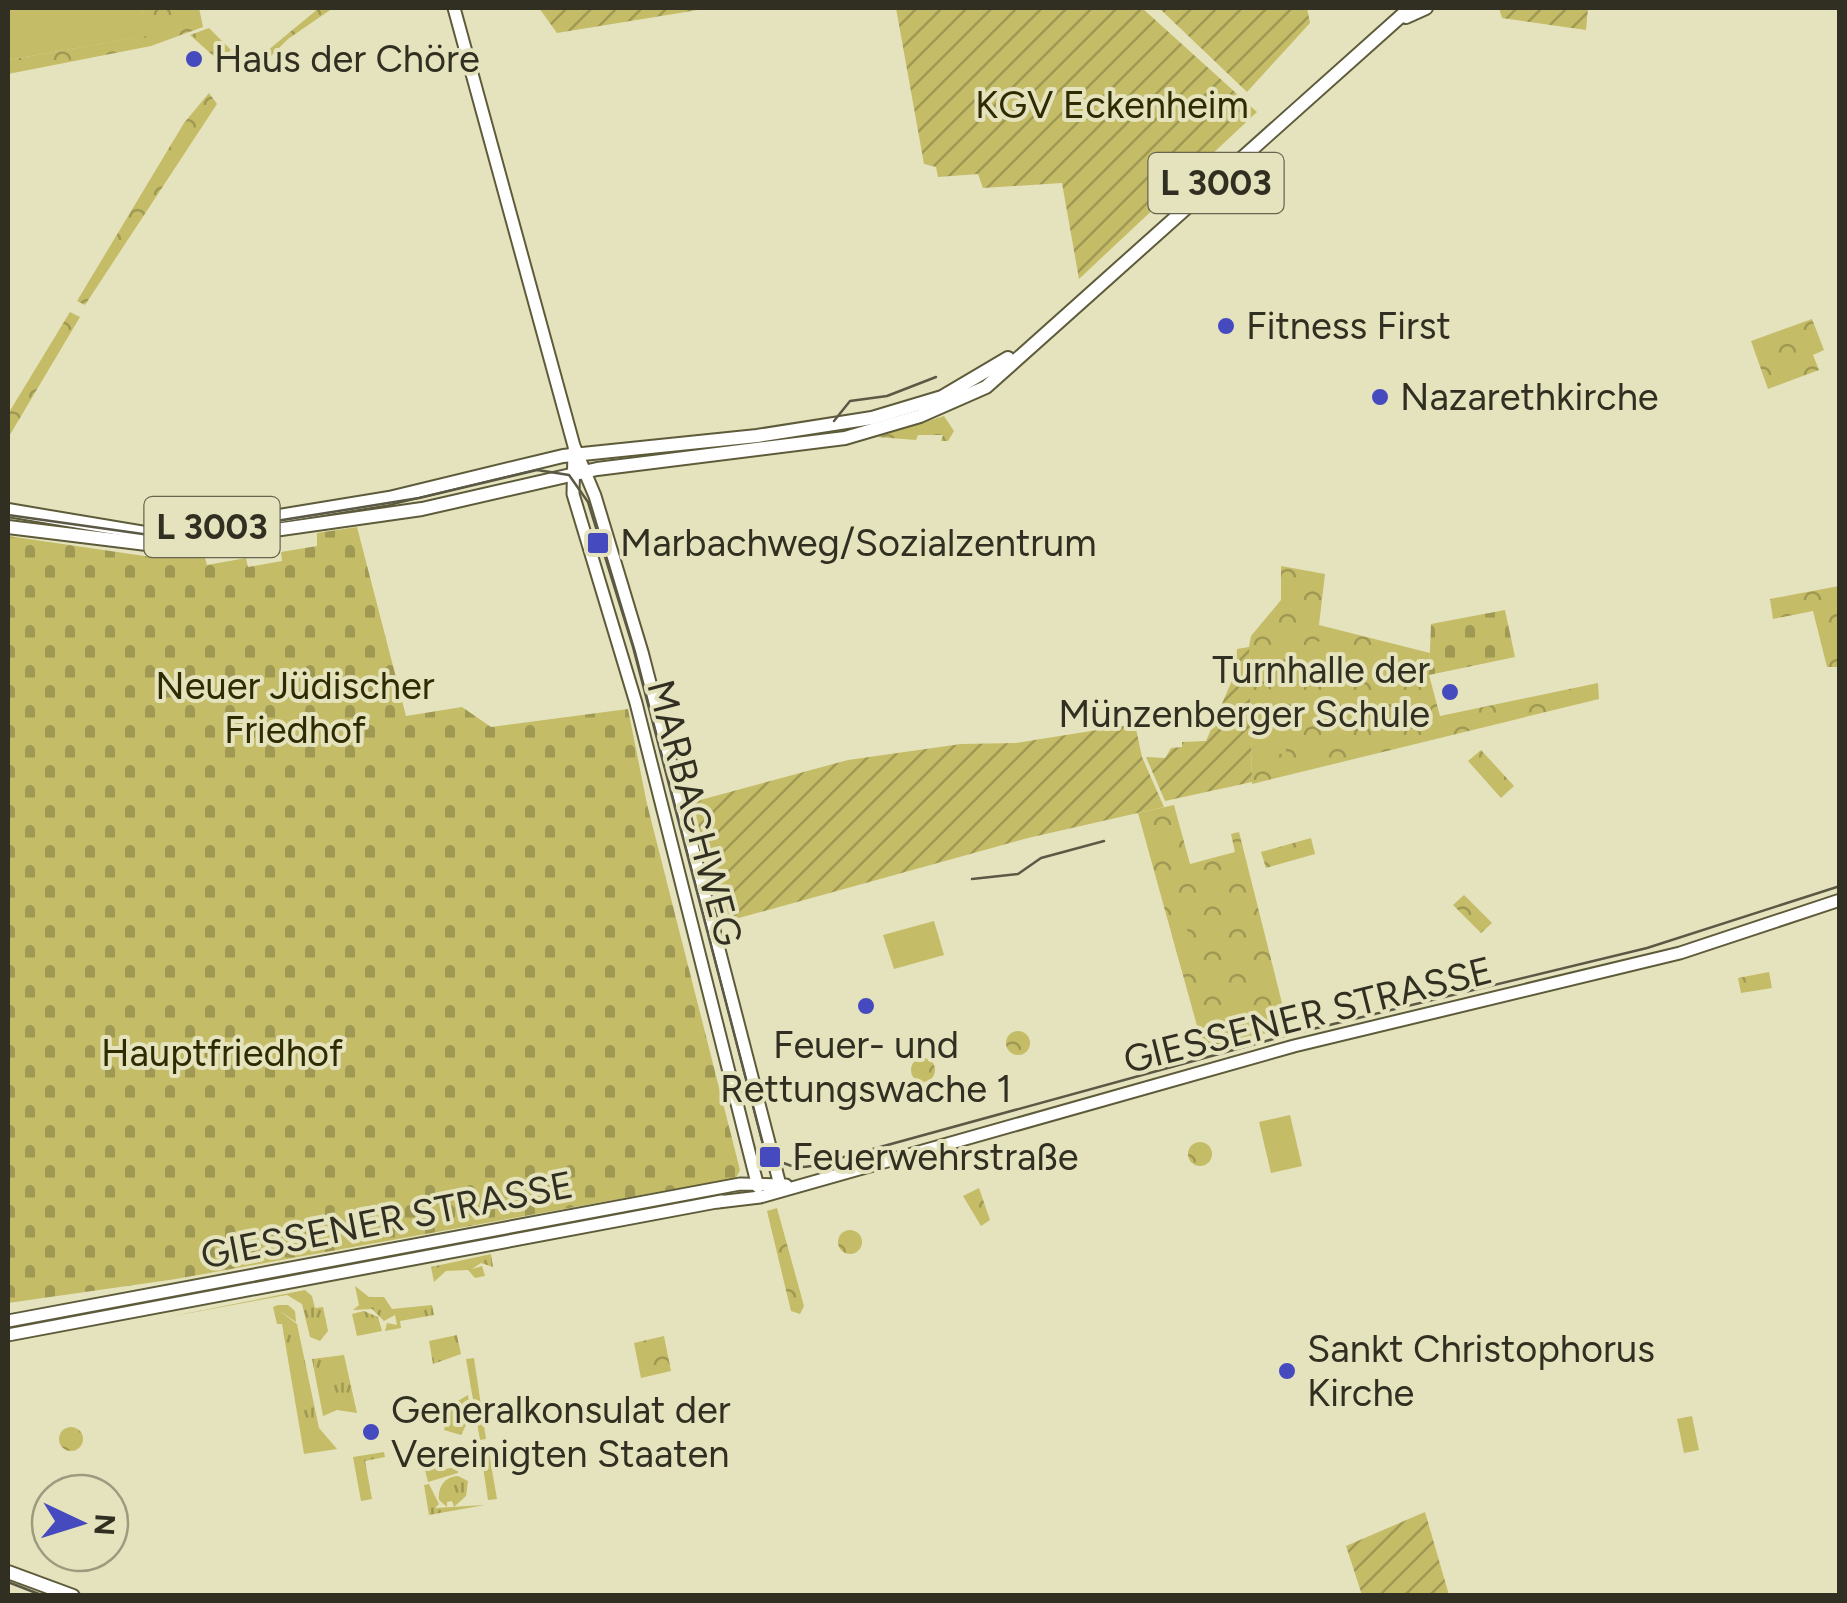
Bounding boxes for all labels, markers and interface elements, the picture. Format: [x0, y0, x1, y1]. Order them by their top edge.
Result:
place label: Haus der Chöre [214, 36, 480, 82]
marker: Haus der Chöre [183, 48, 205, 70]
park label: KGV Eckenheim [975, 82, 1249, 128]
road number: L 3003 [1148, 153, 1284, 213]
place label: Fitness First [1246, 303, 1451, 349]
marker: Fitness First [1215, 315, 1237, 337]
place label: Nazarethkirche [1400, 374, 1659, 420]
marker: Nazarethkirche [1369, 386, 1391, 408]
road number: L 3003 [144, 497, 280, 557]
place label: Marbachweg/Sozialzentrum [620, 520, 1097, 566]
marker: Marbachweg/Sozialzentrum [585, 530, 611, 556]
place label: Turnhalle der Münzenberger Schule [1058, 647, 1430, 737]
park label: Neuer Jüdischer Friedhof [155, 663, 435, 753]
street label: MARBACHWEG [637, 675, 753, 951]
marker: Turnhalle der Münzenberger Schule [1439, 681, 1461, 703]
street label: GIESSENER STRASSE [1119, 947, 1497, 1083]
marker: Feuer- und Rettungswache 1 [855, 995, 877, 1017]
place label: Feuer- und Rettungswache 1 [720, 1022, 1012, 1112]
park label: Hauptfriedhof [101, 1030, 343, 1076]
place label: Feuerwehrstraße [792, 1134, 1079, 1180]
marker: Feuerwehrstraße [757, 1144, 783, 1170]
street label: GIESSENER STRASSE [197, 1161, 577, 1279]
place label: Sankt Christophorus Kirche [1307, 1326, 1655, 1416]
marker: Sankt Christophorus Kirche [1276, 1360, 1298, 1382]
place label: Generalkonsulat der Vereinigten Staaten [391, 1387, 731, 1477]
marker: Generalkonsulat der Vereinigten Staaten [360, 1421, 382, 1443]
north arrow [30, 1473, 130, 1573]
text: N [87, 1513, 123, 1537]

